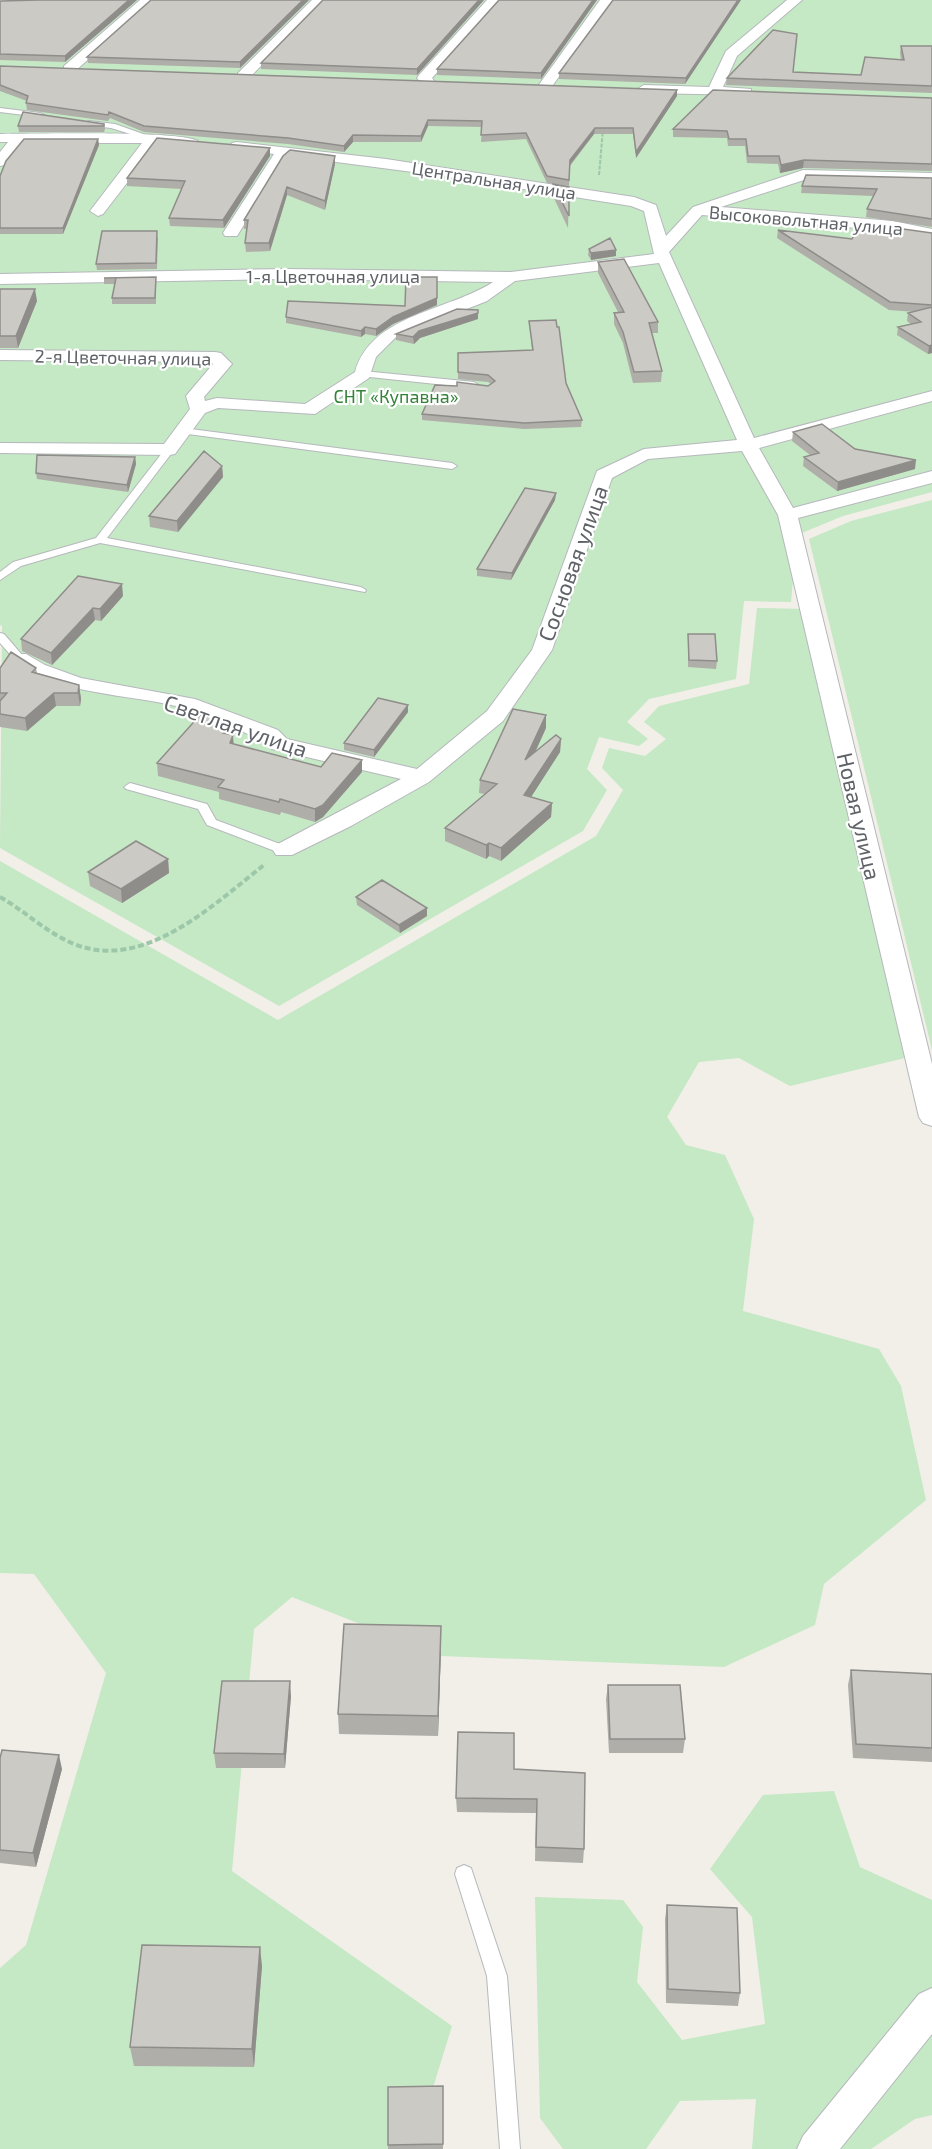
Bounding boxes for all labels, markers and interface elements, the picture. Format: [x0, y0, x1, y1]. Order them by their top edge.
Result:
street label: Центральная улица [410, 156, 578, 204]
street label: Высоковольтная улица [708, 201, 904, 239]
street label: 1-я Цветочная улица [246, 265, 420, 287]
street label: 2-я Цветочная улица [34, 344, 212, 370]
park label: СНТ «Купавна» [333, 385, 459, 407]
street label: Сосновая улица [532, 482, 613, 645]
street label: Светлая улица [161, 688, 311, 763]
street label: Новая улица [832, 750, 887, 882]

